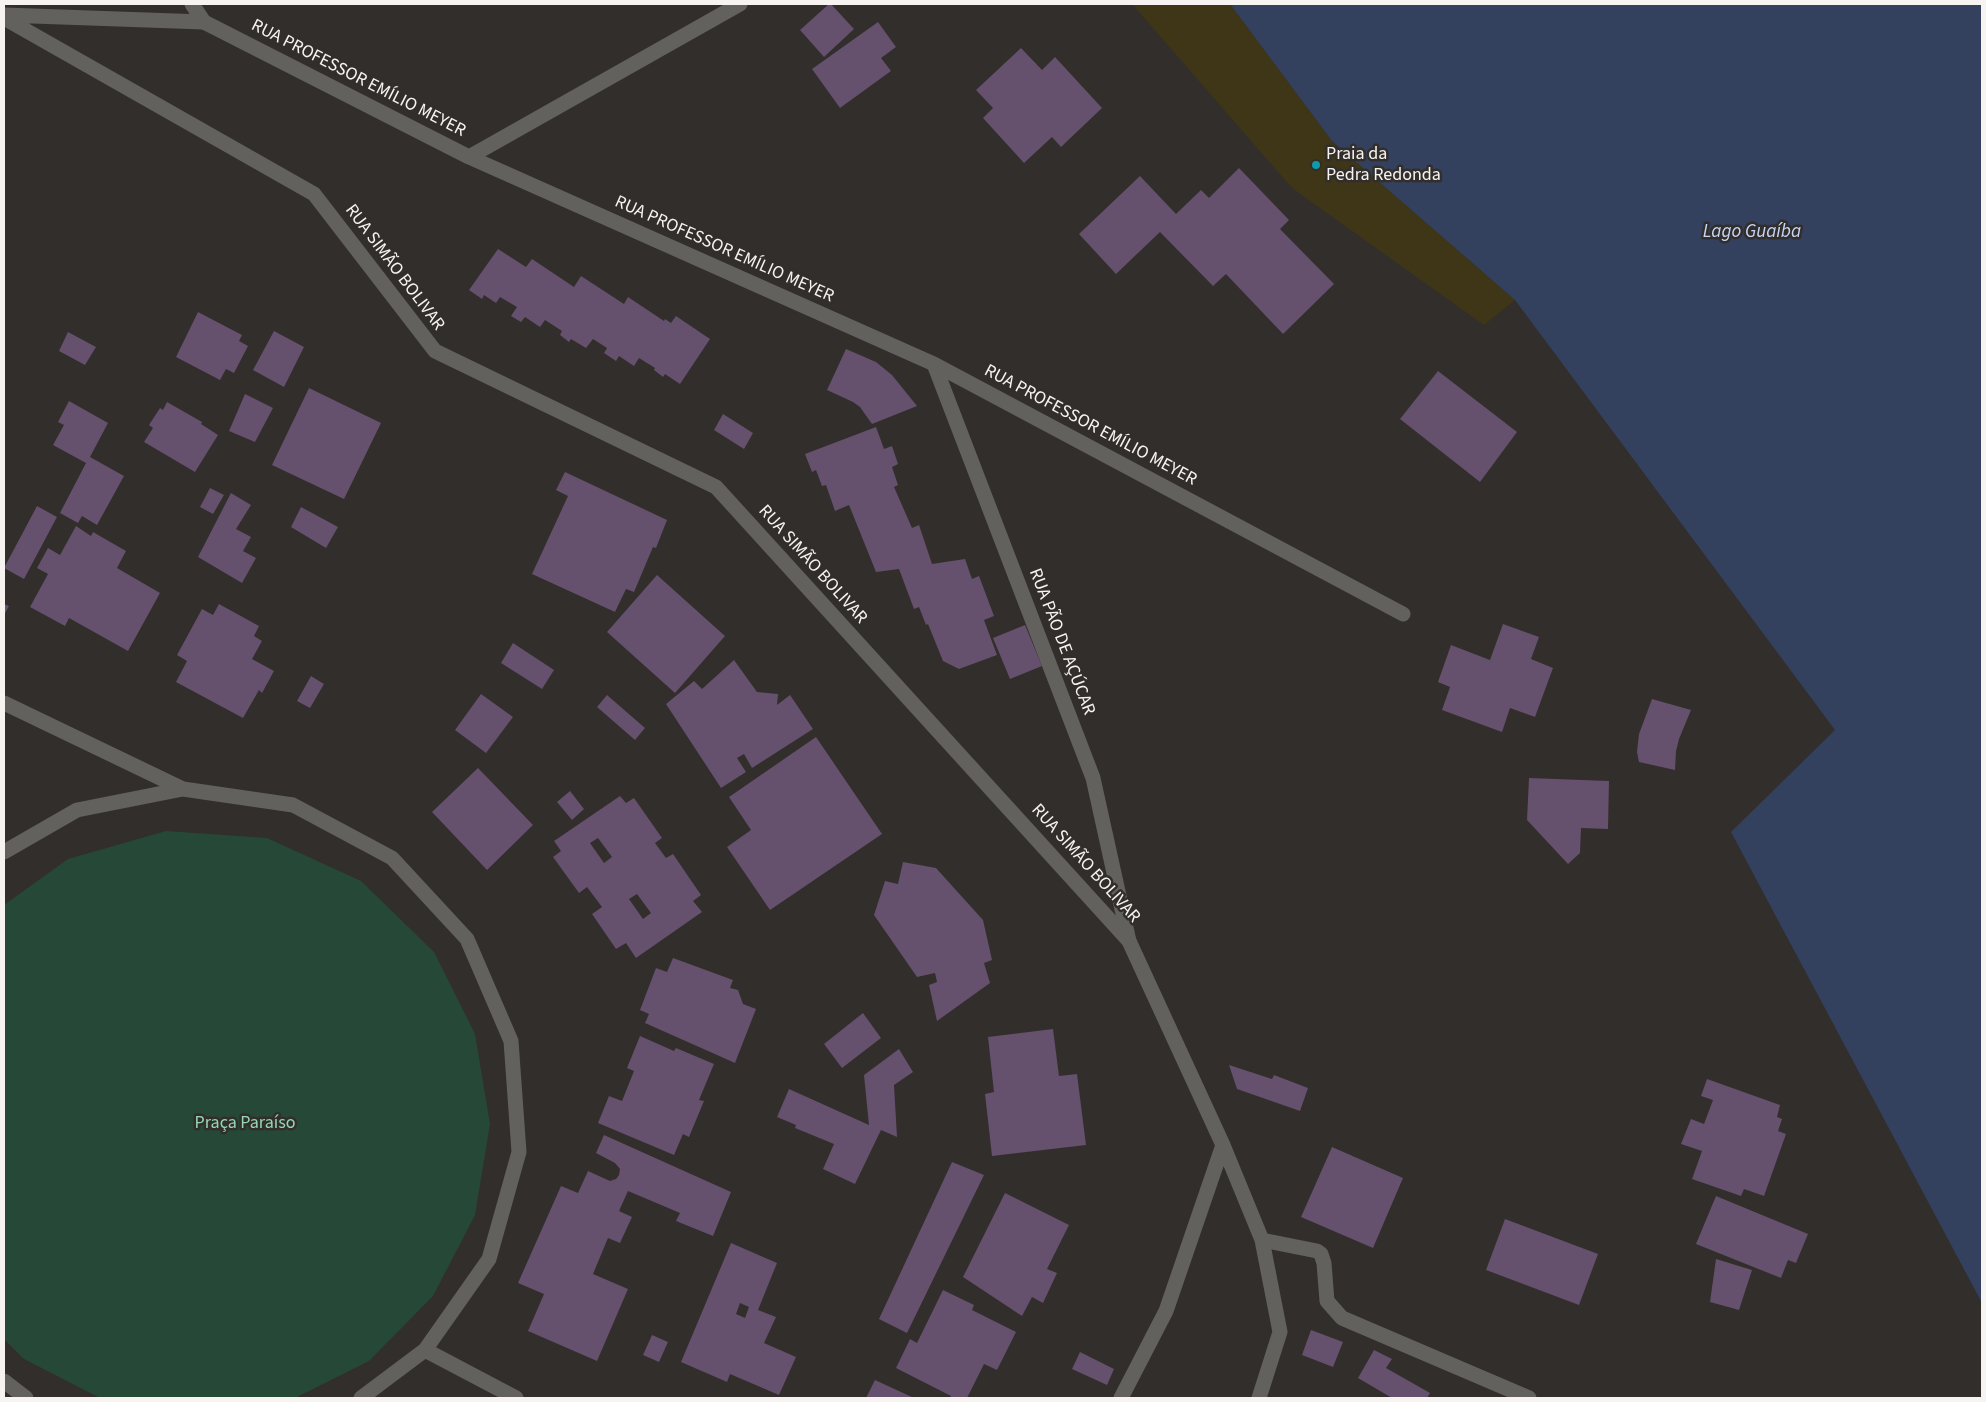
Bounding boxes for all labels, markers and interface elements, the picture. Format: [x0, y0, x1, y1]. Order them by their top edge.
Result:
street label: RUA PROFESSOR EMÍLIO MEYER [247, 15, 469, 143]
place label: Praia da Pedra Redonda [1326, 144, 1441, 186]
marker: Praia da Pedra Redonda [1310, 159, 1322, 171]
street label: RUA PROFESSOR EMÍLIO MEYER [611, 192, 837, 308]
street label: RUA SIMÃO BOLIVAR [339, 201, 449, 335]
water label: Lago Guaíba [1703, 222, 1801, 244]
street label: RUA PROFESSOR EMÍLIO MEYER [980, 361, 1200, 491]
street label: RUA SIMÃO BOLIVAR [753, 501, 871, 629]
street label: RUA PÃO DE AÇÚCAR [1023, 566, 1099, 718]
street label: RUA SIMÃO BOLIVAR [1026, 800, 1144, 928]
park label: Praça Paraíso [195, 1113, 295, 1135]

